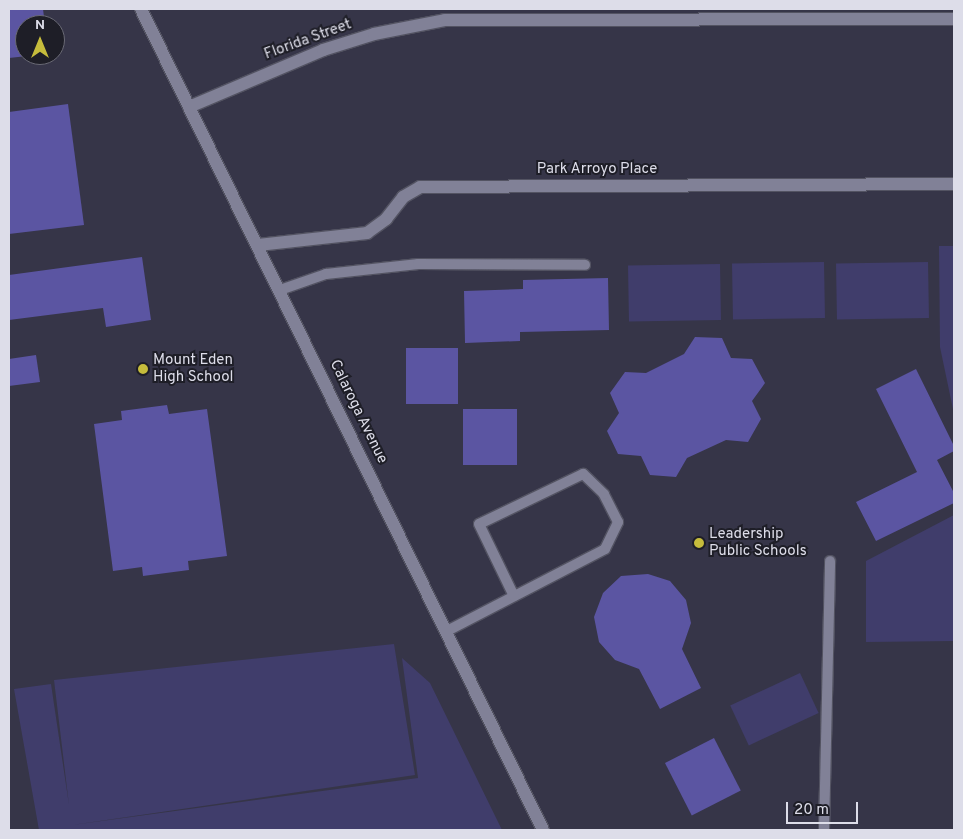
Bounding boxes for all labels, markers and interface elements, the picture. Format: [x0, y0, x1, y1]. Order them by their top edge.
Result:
north arrow [15, 15, 65, 65]
street label: Florida Street [262, 16, 354, 64]
text: N [35, 17, 45, 34]
street label: Park Arroyo Place [536, 161, 658, 179]
place label: Mount Eden High School [153, 351, 234, 386]
street label: Calaroga Avenue [325, 357, 391, 467]
marker: Mount Eden High School [137, 363, 149, 375]
place label: Leadership Public Schools [709, 525, 807, 560]
marker: Leadership Public Schools [693, 537, 705, 549]
scale bar [788, 792, 860, 824]
text: 20 m [794, 801, 829, 820]

